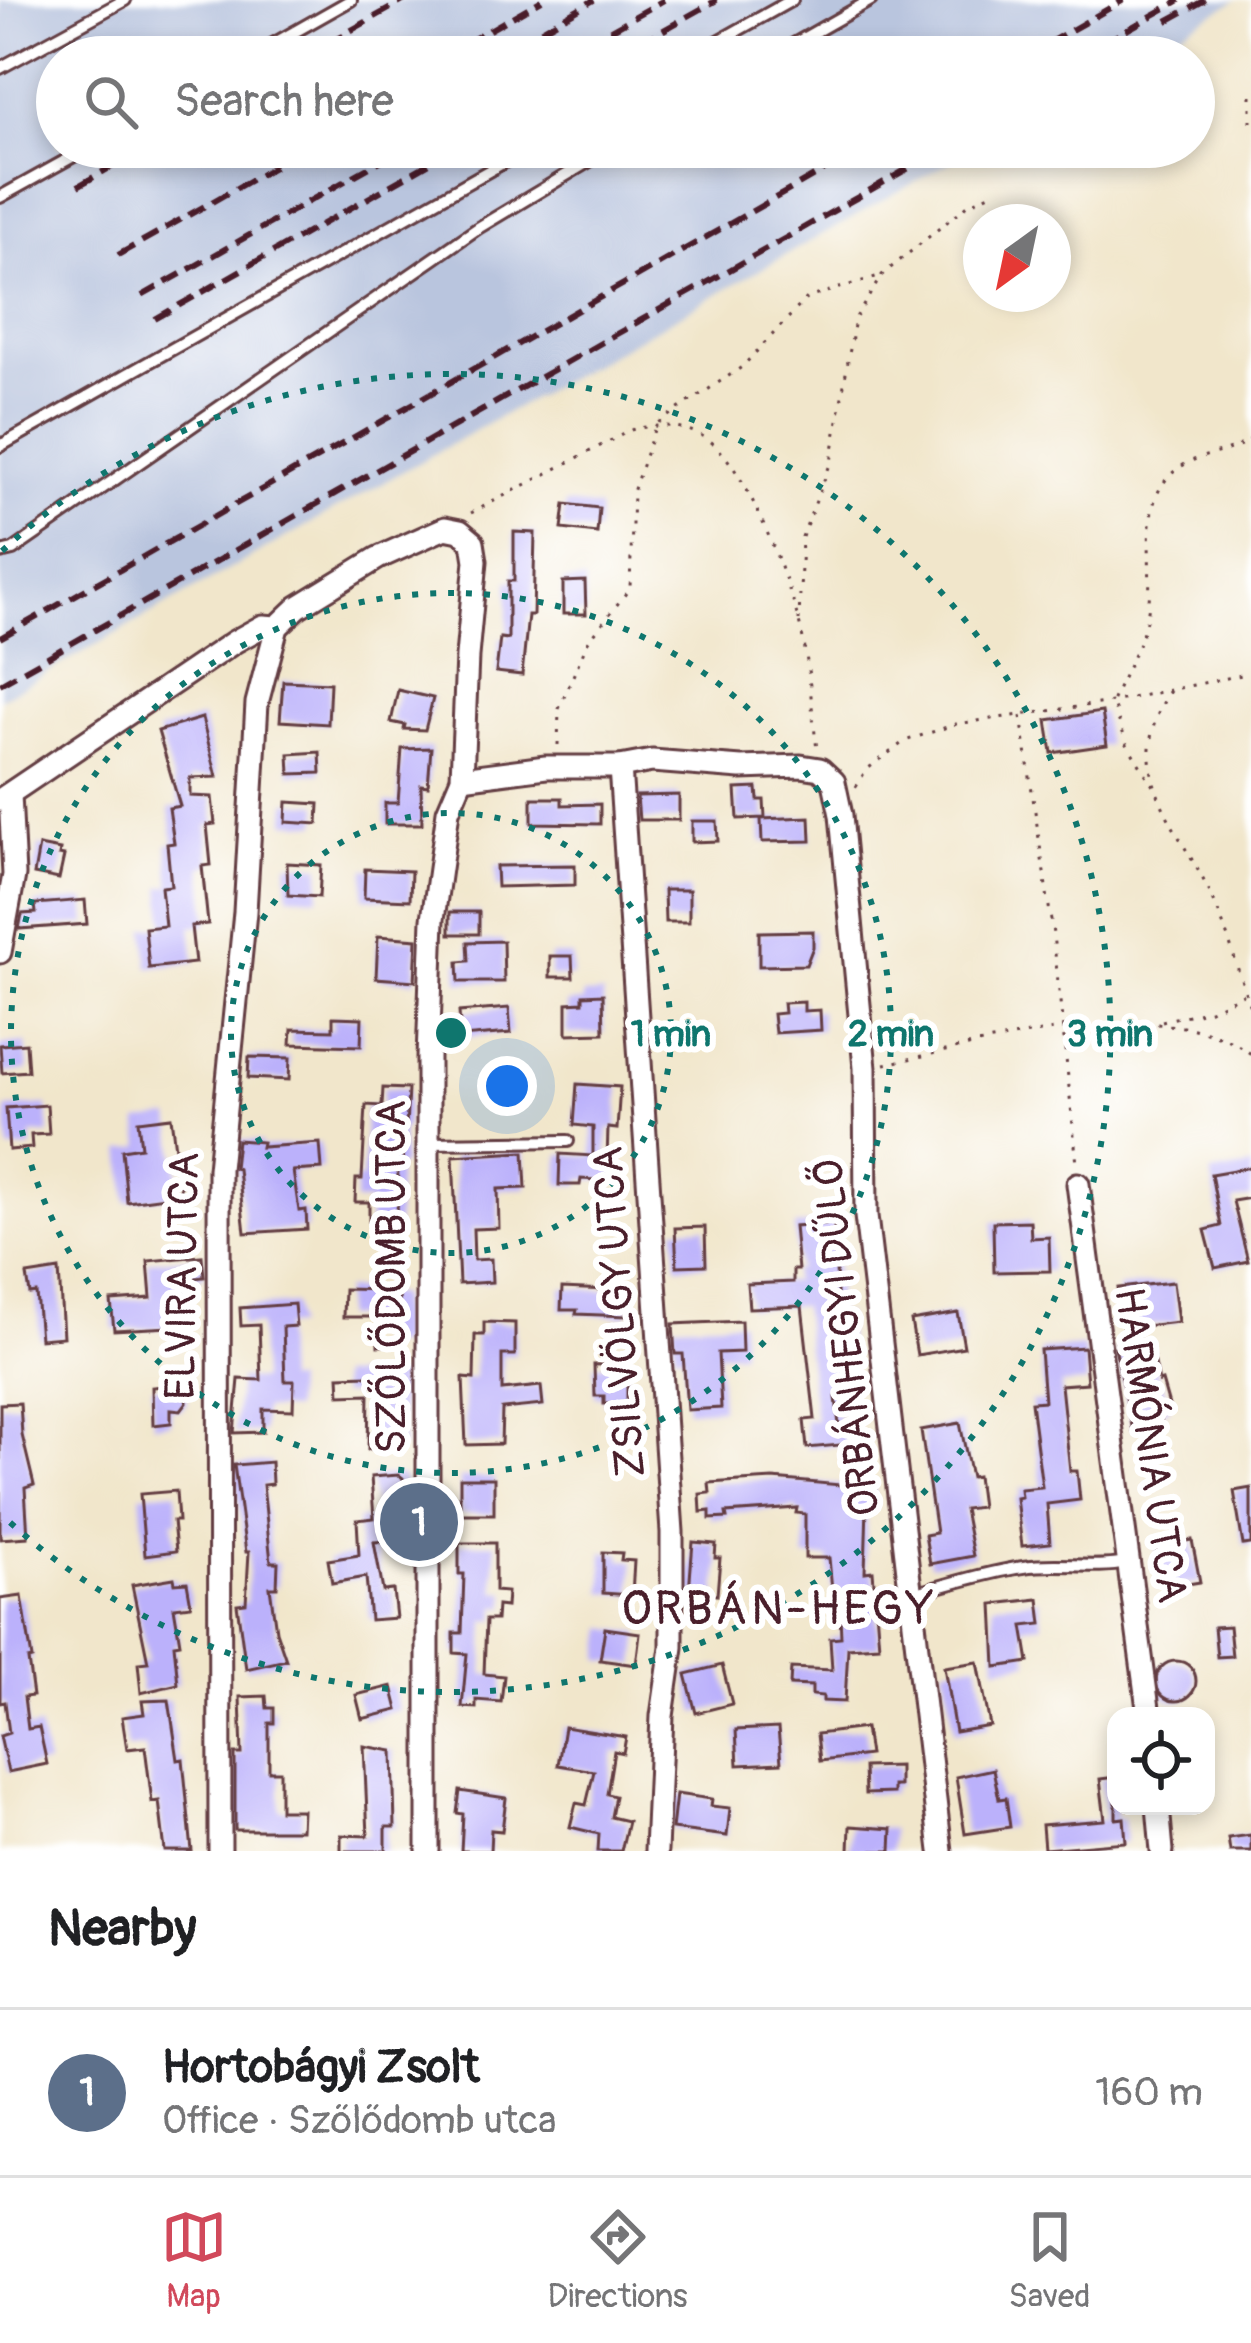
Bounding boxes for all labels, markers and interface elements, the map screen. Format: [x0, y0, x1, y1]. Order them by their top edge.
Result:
search box [36, 36, 1215, 168]
icon: search [78, 69, 144, 135]
text: Search here [174, 74, 394, 130]
north arrow [963, 204, 1071, 312]
centre of rings [430, 1012, 472, 1054]
text: 1 min [631, 1012, 711, 1057]
text: 2 min [848, 1012, 934, 1057]
text: 3 min [1067, 1012, 1153, 1057]
your location [477, 1056, 537, 1116]
street label: SZŐLŐDOMB UTCA [366, 1100, 418, 1454]
street label: ZSILVÖLGY UTCA [582, 1145, 657, 1479]
street label: ELVIRA UTCA [155, 1152, 211, 1400]
street label: ORBÁNHEGYI DŰLŐ [802, 1155, 892, 1519]
street label: HARMÓNIA UTCA [1102, 1284, 1200, 1606]
pin: 1 [380, 1477, 458, 1567]
district label: ORBÁN-HEGY [621, 1579, 937, 1639]
map controls [1107, 1707, 1215, 1815]
button: locate [1107, 1707, 1215, 1815]
text: Nearby [48, 1897, 196, 1961]
text: Hortobágyi Zsolt [162, 2040, 480, 2096]
text: 1 [79, 2068, 95, 2117]
text: 160 m [1095, 2068, 1203, 2117]
text: Office · Szőlődomb utca [162, 2096, 556, 2145]
tab: Map [161, 2204, 227, 2317]
tab: Directions [548, 2204, 688, 2317]
tab: Saved [1009, 2204, 1090, 2317]

